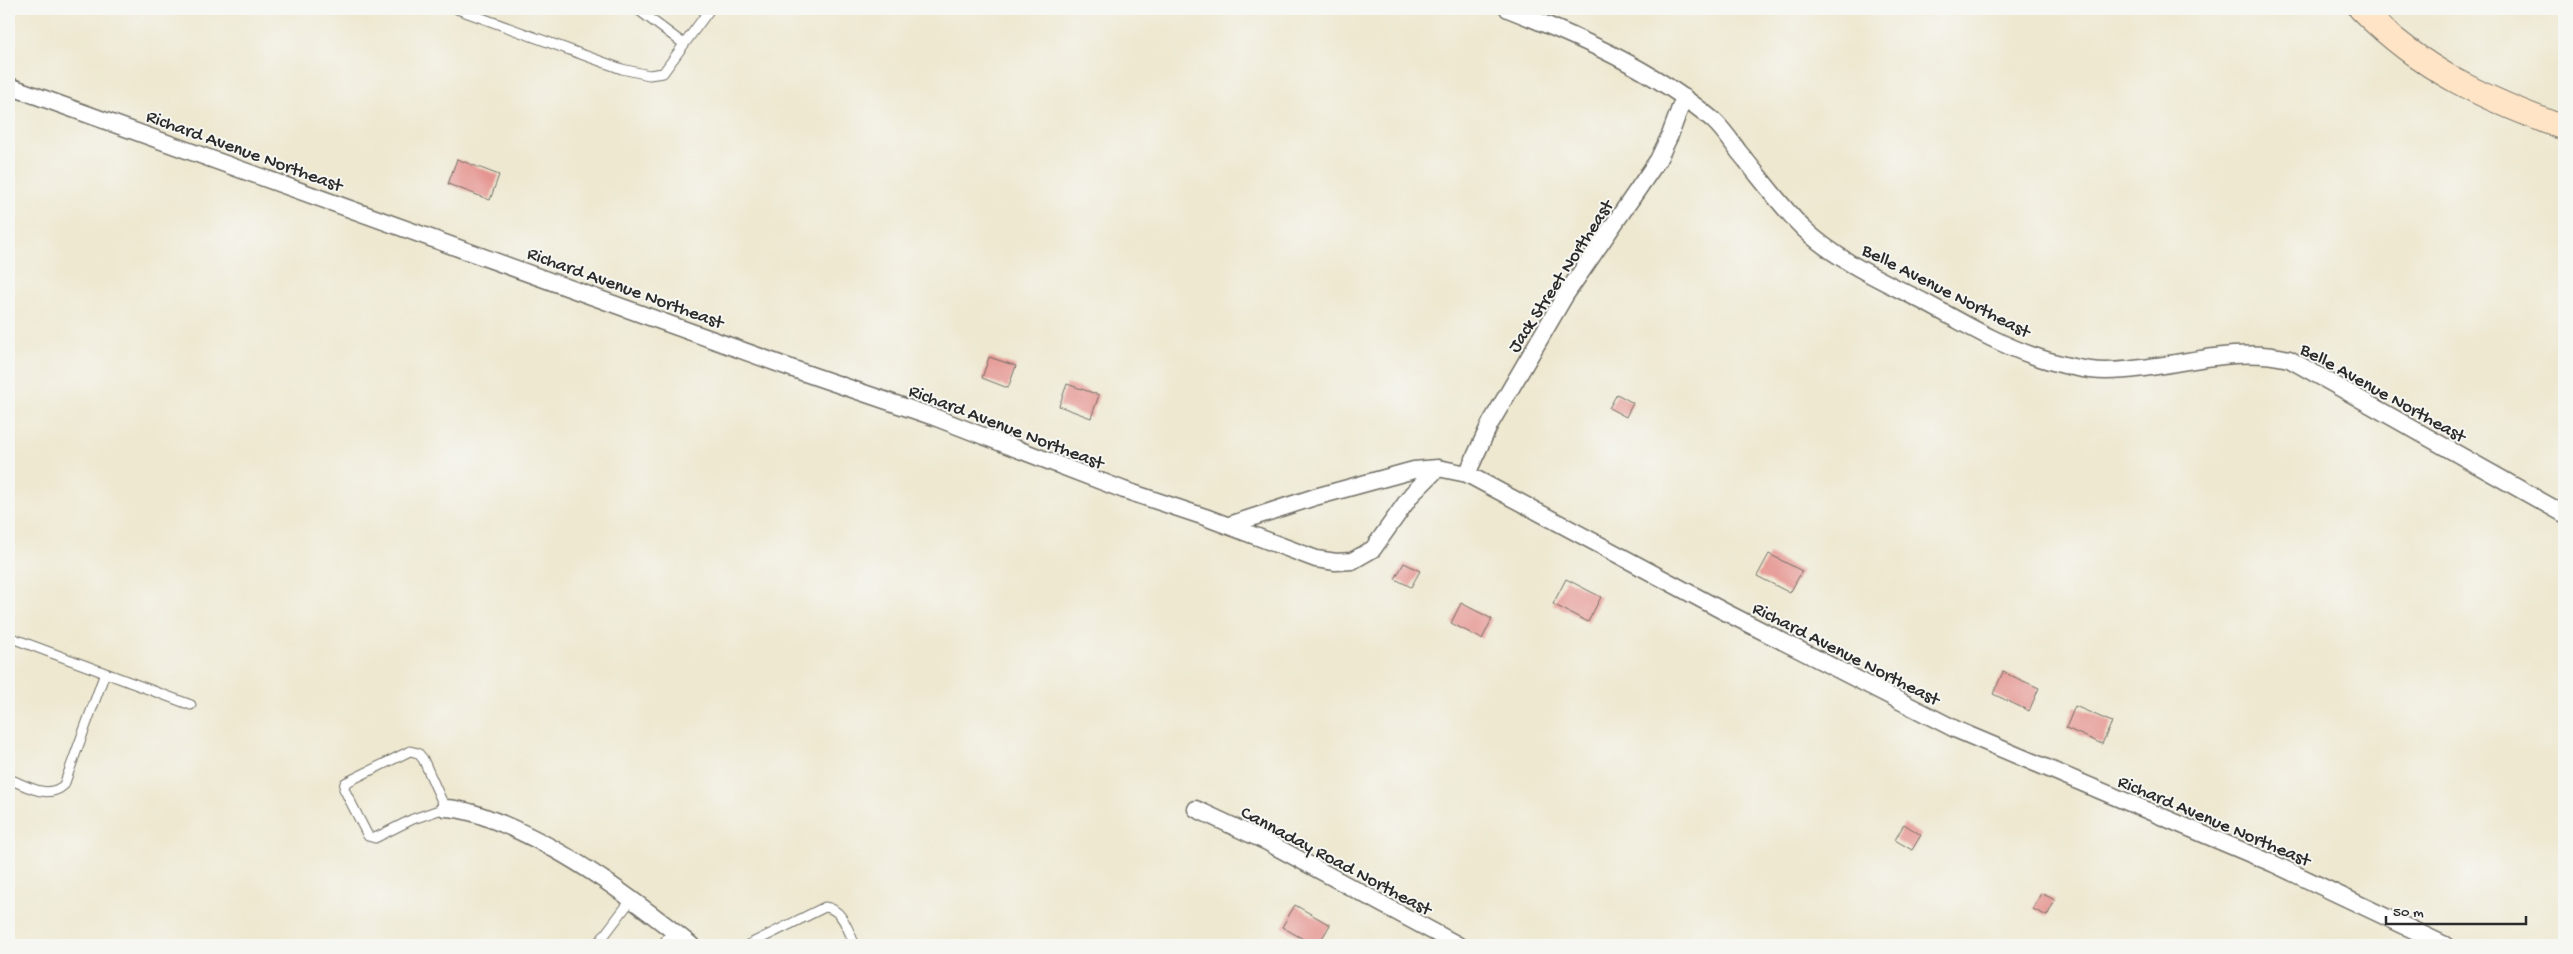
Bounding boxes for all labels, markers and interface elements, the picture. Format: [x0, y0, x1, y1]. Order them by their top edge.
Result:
street label: Richard Avenue Northeast [142, 106, 347, 199]
street label: Jack Street Northeast [1504, 194, 1621, 358]
street label: Belle Avenue Northeast [1856, 239, 2035, 346]
street label: Richard Avenue Northeast [523, 243, 728, 336]
street label: Belle Avenue Northeast [2295, 338, 2471, 450]
street label: Richard Avenue Northeast [905, 380, 1109, 477]
street label: Richard Avenue Northeast [1748, 598, 1945, 713]
street label: Richard Avenue Northeast [2114, 771, 2316, 874]
street label: Cannaday Road Northeast [1236, 802, 1437, 923]
scale bar [2386, 894, 2526, 926]
text: 50 m [2393, 904, 2424, 922]

